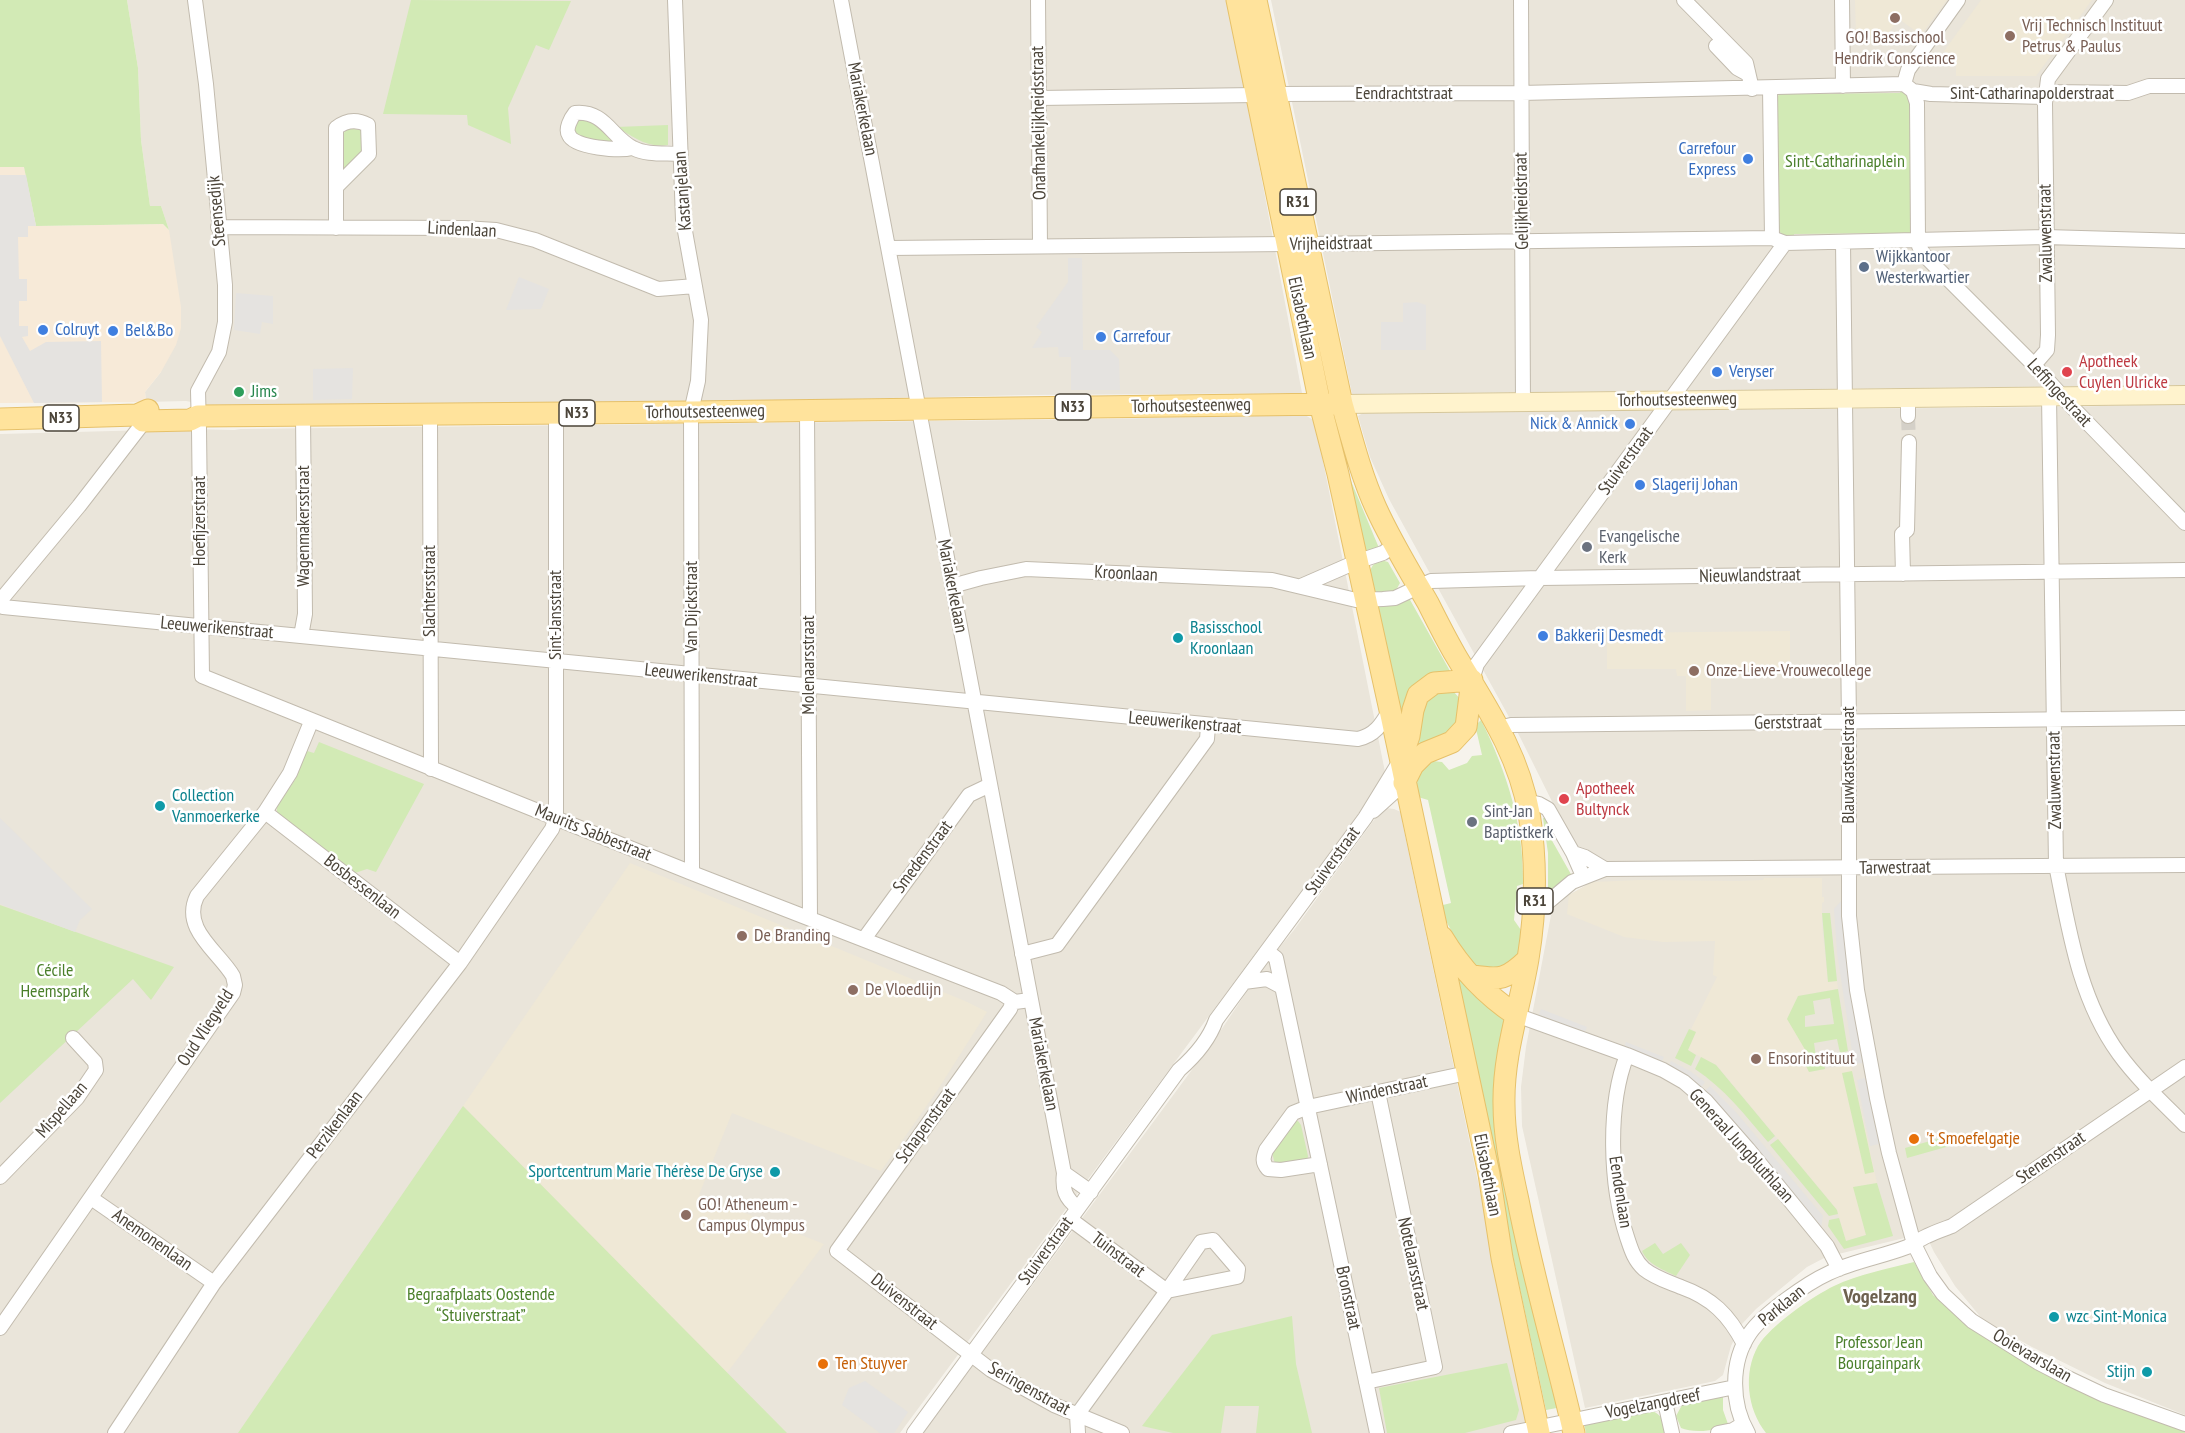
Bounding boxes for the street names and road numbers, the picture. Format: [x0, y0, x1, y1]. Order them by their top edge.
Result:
street label: Onafhankelijkheidsstraat [1027, 46, 1051, 200]
street label: Mariakerkelaan [842, 61, 882, 157]
street label: Eendrachtstraat [1355, 83, 1453, 105]
street label: Sint-Catharinapolderstraat [1950, 83, 2114, 105]
street label: Kastanjelaan [669, 151, 697, 231]
street label: Gelijkheidstraat [1510, 152, 1534, 250]
street label: Steensedijk [203, 175, 231, 247]
street label: Zwaluwenstraat [2034, 184, 2058, 282]
road number: R31 [1280, 189, 1316, 215]
street label: Lindenlaan [427, 217, 497, 243]
street label: Vrijheidstraat [1289, 232, 1373, 256]
street label: Elisabethlaan [1283, 275, 1321, 361]
street label: Leffingestraat [2022, 355, 2096, 431]
street label: Torhoutsesteenweg [1617, 388, 1737, 412]
road number: N33 [1055, 394, 1091, 420]
street label: Torhoutsesteenweg [1131, 394, 1251, 418]
road number: N33 [559, 400, 595, 426]
street label: Torhoutsesteenweg [645, 400, 765, 424]
road number: N33 [43, 405, 79, 431]
street label: Stuiverstraat [1594, 423, 1658, 499]
street label: Wagenmakersstraat [293, 465, 315, 587]
street label: Hoefijzerstraat [189, 476, 211, 566]
street label: Mariakerkelaan [932, 538, 972, 634]
street label: Slachtersstraat [419, 545, 441, 637]
street label: Van Dijckstraat [681, 561, 703, 653]
street label: Kroonlaan [1094, 562, 1158, 586]
street label: Nieuwlandstraat [1699, 564, 1801, 588]
street label: Sint-Jansstraat [545, 570, 567, 660]
street label: Leeuwerikenstraat [160, 612, 274, 644]
street label: Molenaarsstraat [798, 615, 820, 715]
street label: Leeuwerikenstraat [643, 659, 759, 693]
street label: Blauwkasteelstraat [1838, 706, 1860, 824]
street label: Leeuwerikenstraat [1128, 707, 1242, 739]
street label: Gerststraat [1754, 712, 1822, 734]
street label: Zwaluwenstraat [2043, 731, 2067, 829]
street label: Maurits Sabbestraat [532, 800, 654, 866]
street label: Smedenstraat [889, 816, 957, 898]
street label: Stuiverstraat [1301, 823, 1365, 899]
street label: Bosbessenlaan [319, 850, 405, 924]
street label: Tarwestraat [1859, 857, 1931, 879]
road number: R31 [1517, 888, 1553, 914]
street label: Oud Vliegveld [173, 986, 239, 1070]
street label: Mariakerkelaan [1023, 1016, 1063, 1112]
street label: Windenstraat [1344, 1071, 1430, 1109]
street label: Mispellaan [32, 1077, 92, 1143]
street label: Schapenstraat [891, 1084, 961, 1168]
street label: Generaal Jungbluthlaan [1684, 1085, 1798, 1207]
street label: Perzikenlaan [303, 1087, 367, 1163]
street label: Stenenstraat [2012, 1127, 2090, 1189]
street label: Elisabethlaan [1468, 1132, 1506, 1218]
street label: Eendenlaan [1604, 1154, 1636, 1230]
street label: Anemonenlaan [108, 1204, 196, 1276]
street label: Stuiverstraat [1014, 1213, 1078, 1289]
street label: Notelaarsstraat [1393, 1215, 1433, 1313]
street label: Tuinstraat [1087, 1228, 1149, 1282]
street label: Bronstraat [1331, 1264, 1365, 1332]
street label: Duivenstraat [866, 1269, 942, 1335]
street label: Parklaan [1755, 1281, 1809, 1331]
street label: Ooievaarslaan [1989, 1325, 2075, 1387]
street label: Seringenstraat [984, 1358, 1074, 1420]
street label: Vogelzangdreef [1604, 1384, 1702, 1424]

